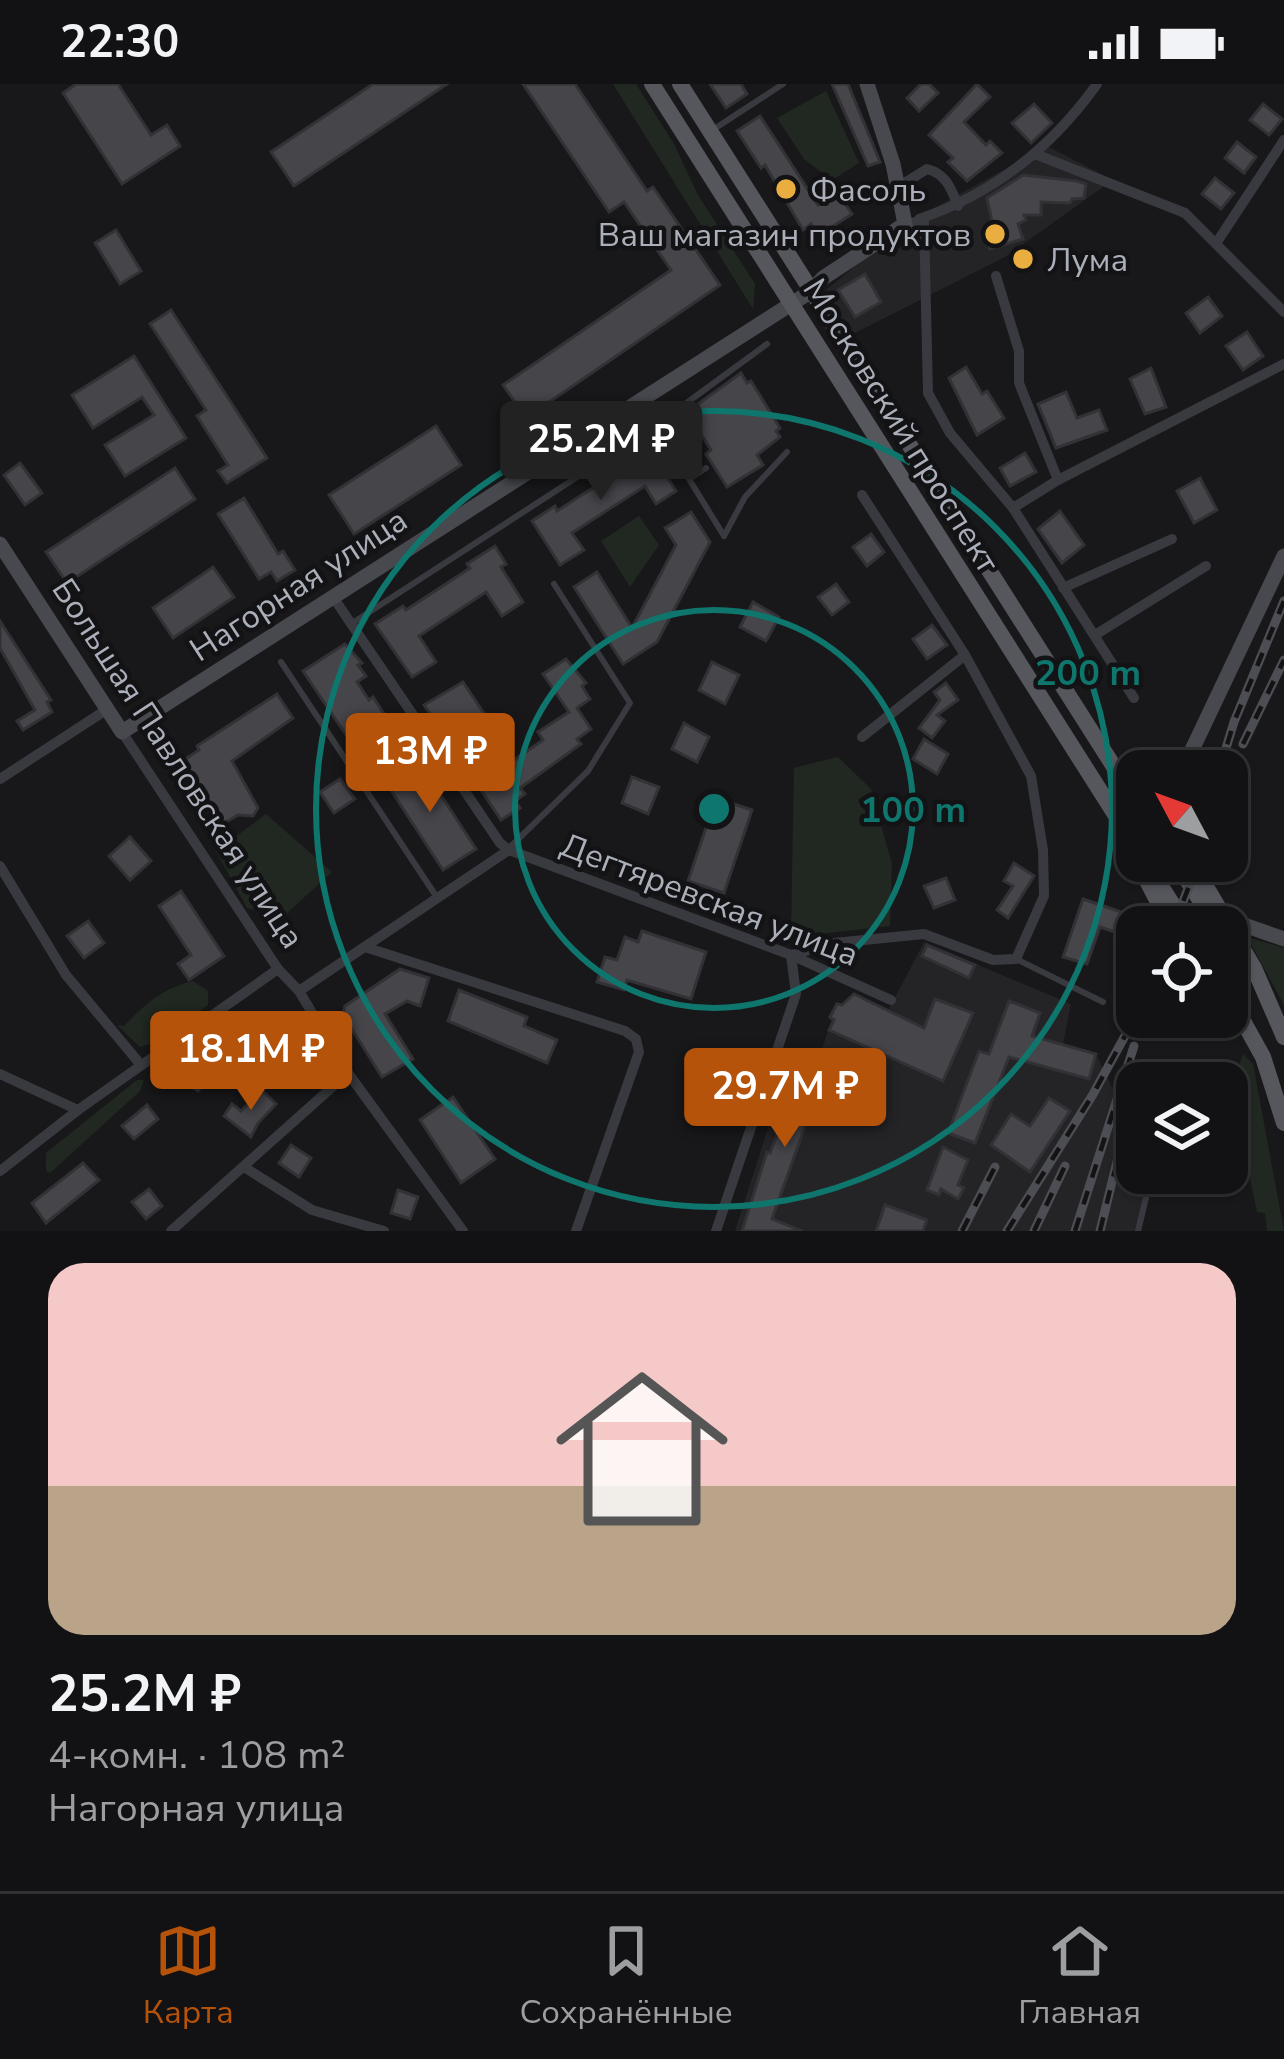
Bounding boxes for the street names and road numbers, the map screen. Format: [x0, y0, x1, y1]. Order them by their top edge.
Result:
street label: Московский проспект [792, 270, 1010, 582]
street label: Нагорная улица [181, 498, 416, 672]
street label: Большая Павловская улица [41, 570, 314, 958]
street label: Дегтяревская улица [554, 823, 865, 978]

